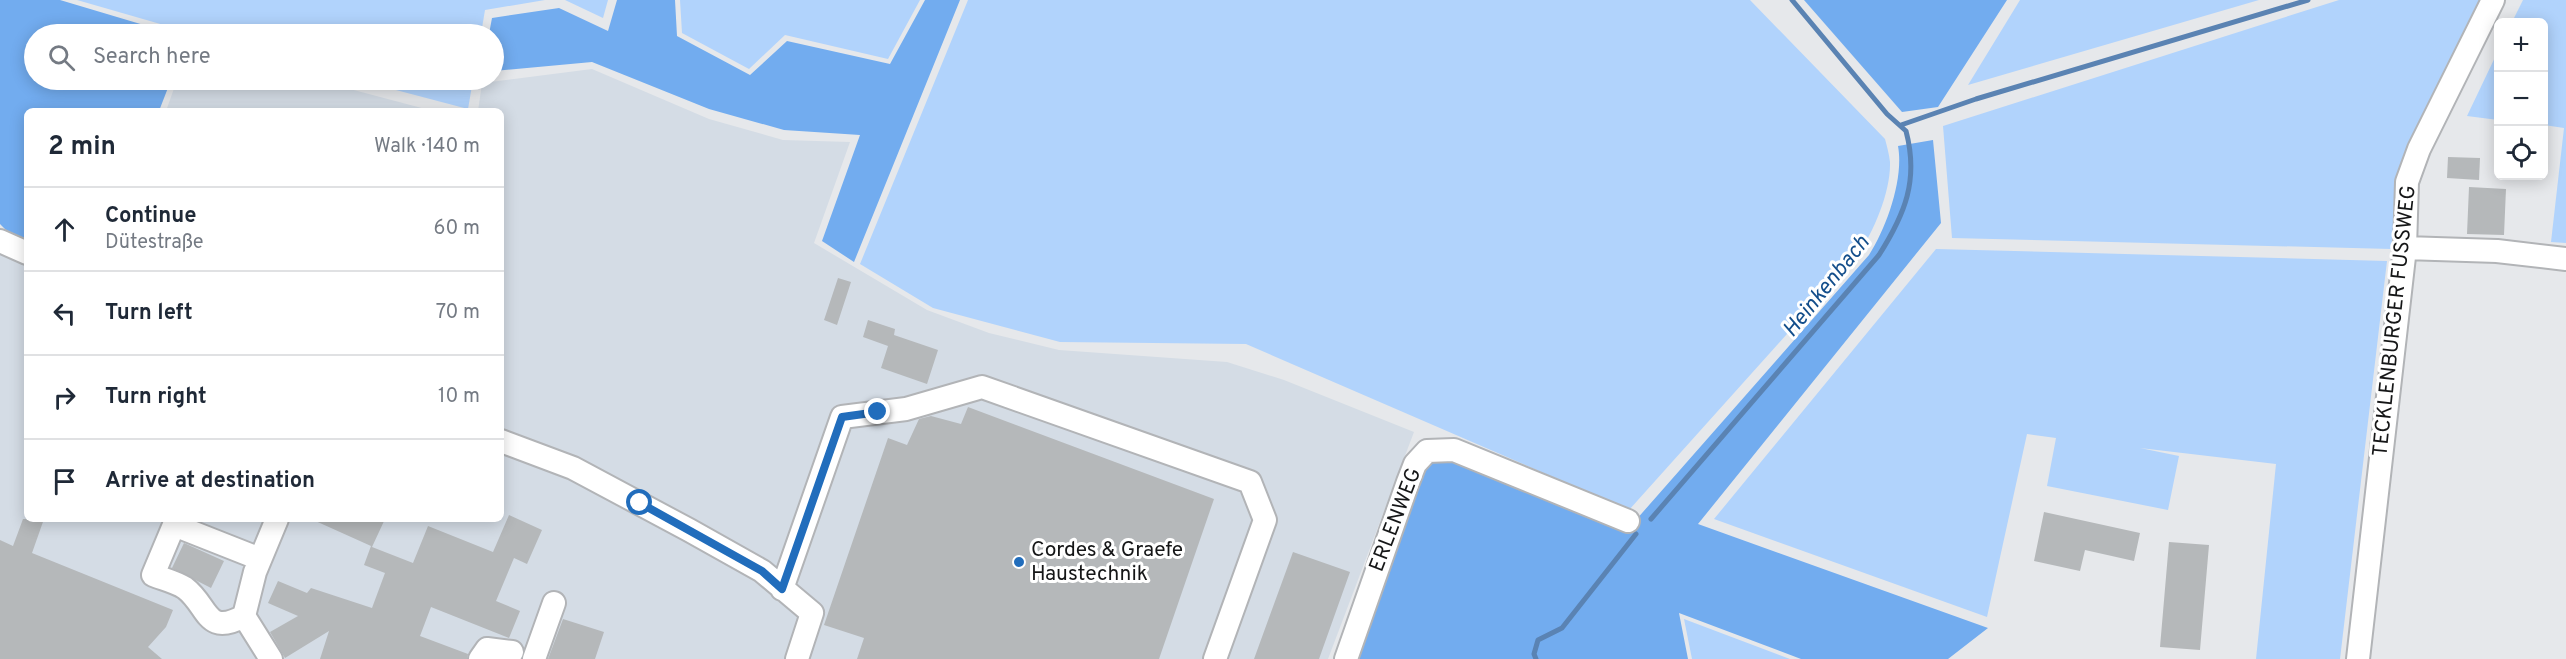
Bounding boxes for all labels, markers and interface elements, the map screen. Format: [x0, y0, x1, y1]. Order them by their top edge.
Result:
map controls [2494, 18, 2548, 180]
button: + [2494, 18, 2548, 72]
search box [24, 24, 504, 90]
icon: search [45, 41, 78, 74]
text: Search here [93, 44, 211, 71]
button: − [2494, 72, 2548, 126]
button: locate [2494, 126, 2548, 180]
text: 2 min [48, 131, 116, 164]
text: Walk · 140 m [374, 134, 480, 160]
street label: TECKLENBURGER FUSSWEG [2367, 184, 2423, 458]
text: Continue [105, 203, 196, 230]
icon: ahead [48, 213, 81, 246]
text: 60 m [434, 216, 480, 242]
text: Dütestraße [105, 230, 203, 256]
water label: Heinkenbach [1778, 231, 1876, 343]
icon: left [48, 297, 81, 330]
text: Turn left [105, 300, 193, 327]
text: 70 m [436, 300, 480, 326]
icon: right [48, 381, 81, 414]
text: Turn right [105, 384, 207, 411]
text: 10 m [438, 384, 480, 410]
route end [864, 398, 890, 424]
street label: ERLENWEG [1364, 464, 1428, 576]
icon: arrive [48, 465, 81, 498]
text: Arrive at destination [105, 468, 315, 495]
route start [626, 489, 652, 515]
place label: Cordes & Graefe Haustechnik [1031, 537, 1183, 588]
marker: Cordes & Graefe Haustechnik [1012, 555, 1026, 569]

